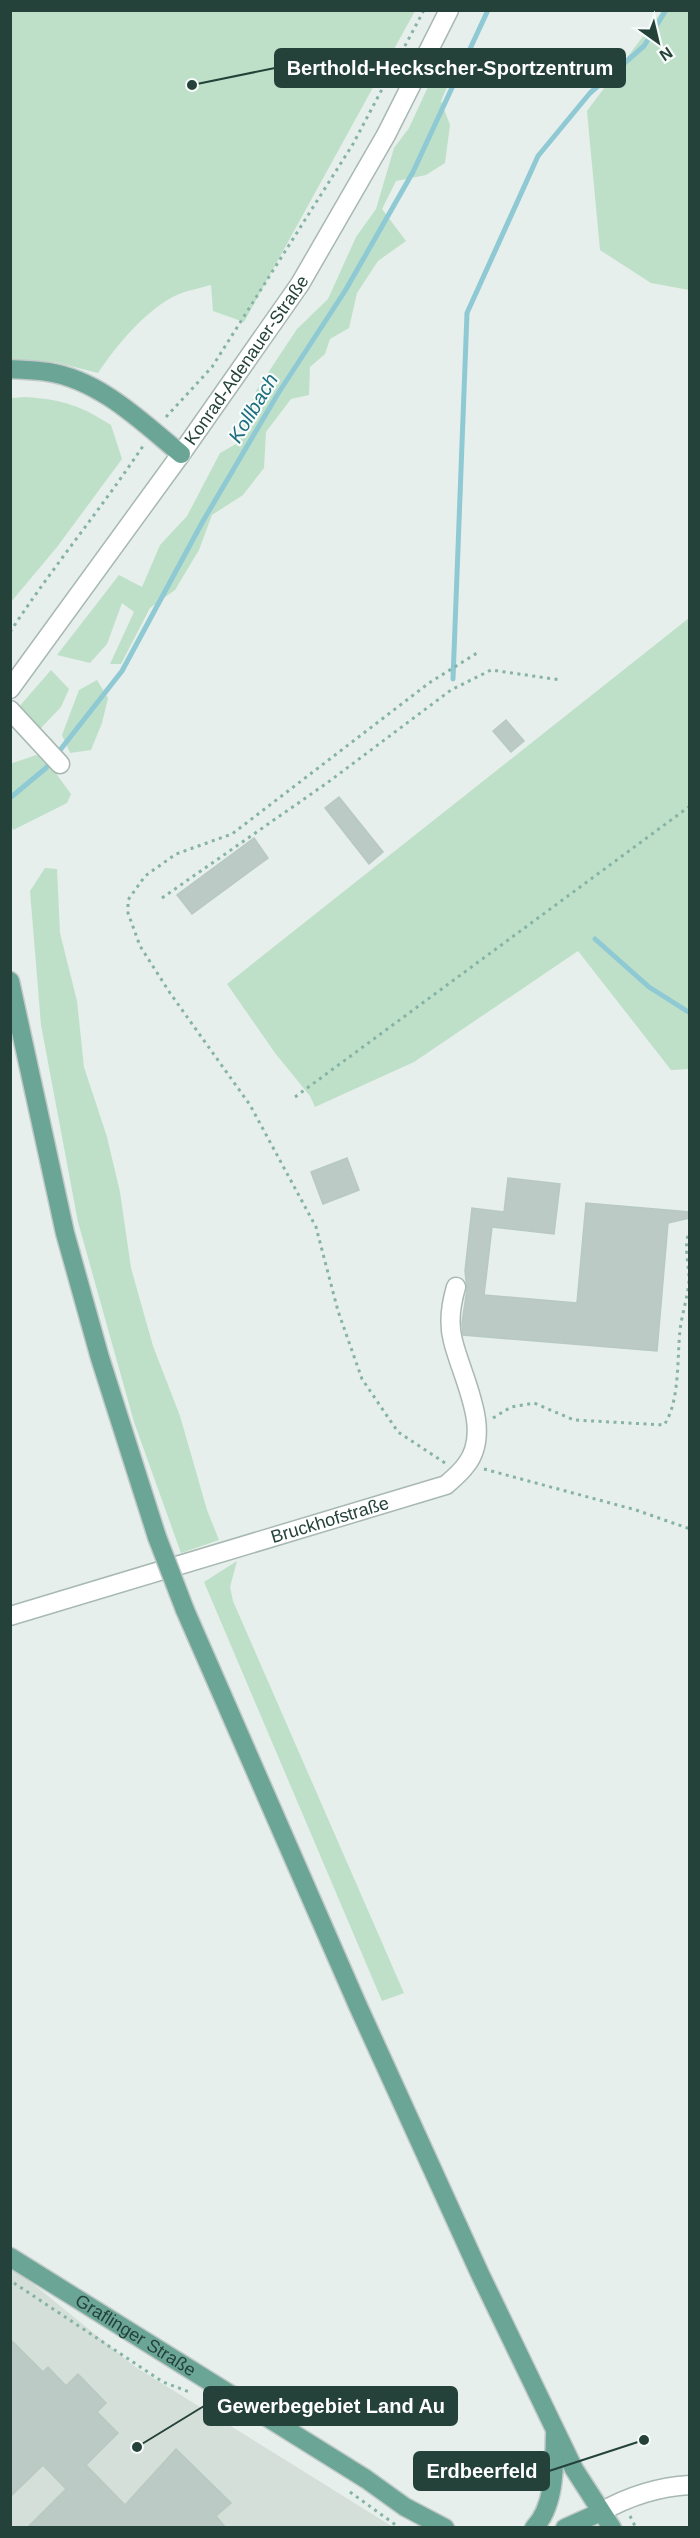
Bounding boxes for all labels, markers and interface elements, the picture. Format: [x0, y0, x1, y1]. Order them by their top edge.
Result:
north arrow [628, 12, 688, 72]
text: N [657, 44, 676, 64]
callout: Berthold-Heckscher-Sportzentrum [275, 49, 625, 87]
text: Berthold-Heckscher-Sportzentrum [287, 57, 613, 79]
street label: Konrad-Adenauer-Straße [180, 272, 313, 449]
water label: Kollbach [224, 369, 282, 447]
street label: Bruckhofstraße [269, 1493, 391, 1547]
street label: Graflinger Straße [72, 2290, 199, 2380]
callout: Gewerbegebiet Land Au [204, 2387, 457, 2425]
text: Gewerbegebiet Land Au [217, 2395, 445, 2417]
callout: Erdbeerfeld [414, 2452, 549, 2490]
text: Erdbeerfeld [426, 2460, 538, 2482]

